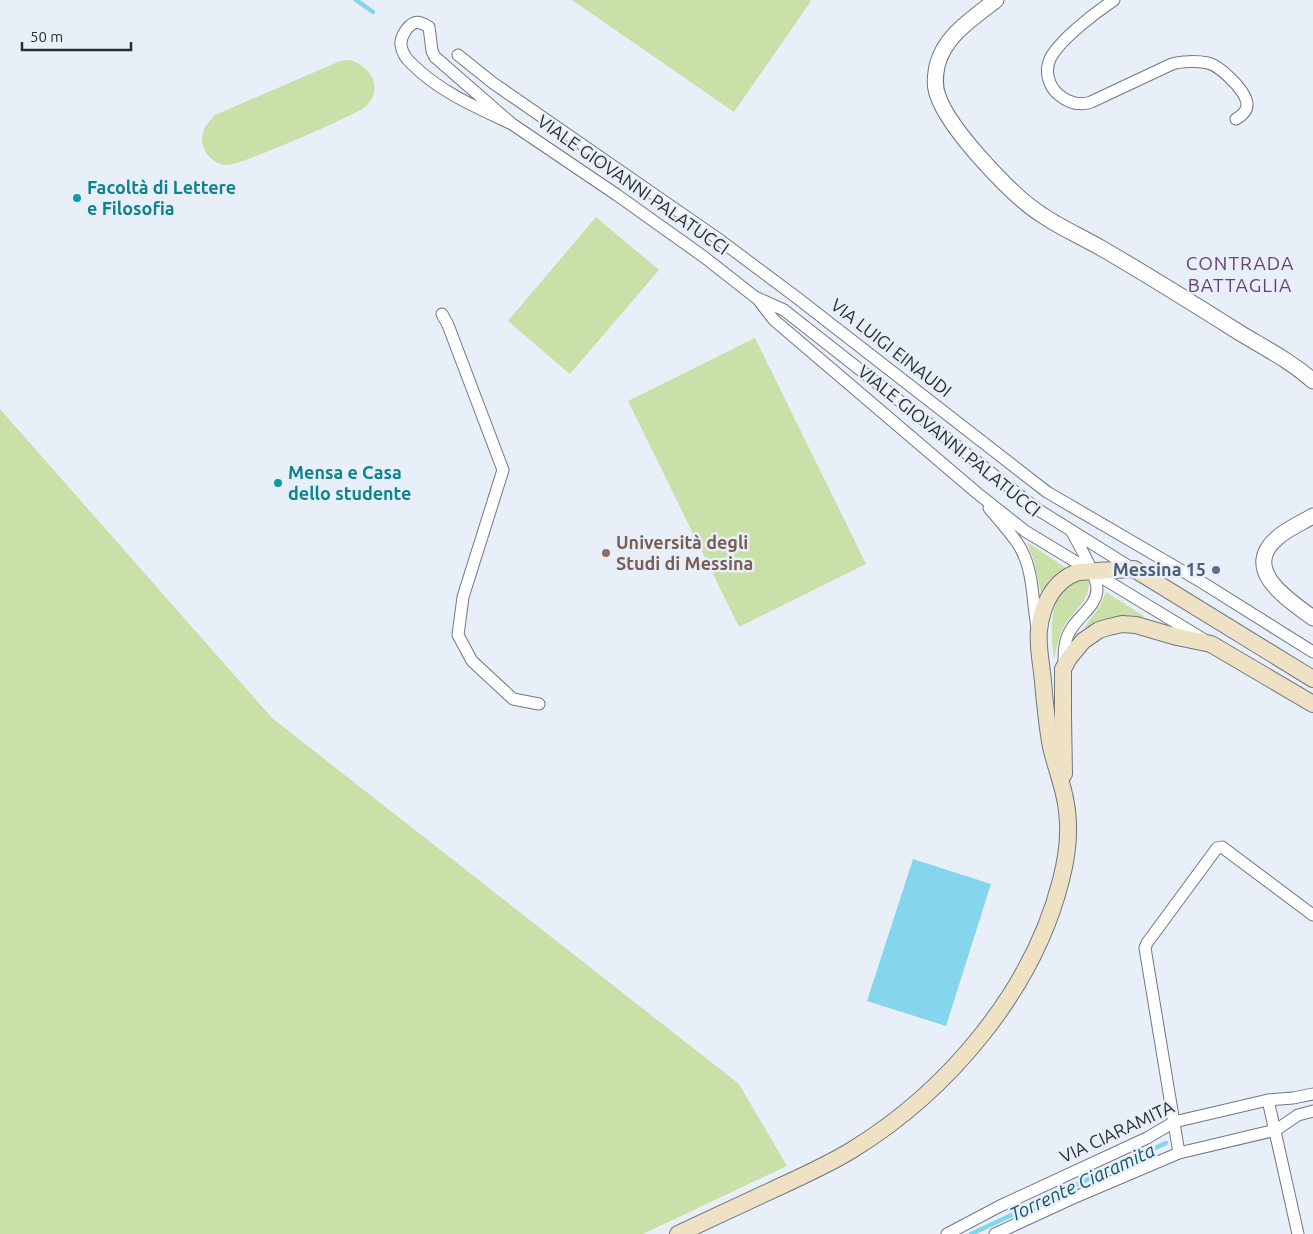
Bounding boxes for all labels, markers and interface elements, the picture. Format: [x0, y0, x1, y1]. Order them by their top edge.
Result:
scale bar [22, 20, 131, 52]
text: 50 m [30, 28, 63, 45]
street label: VIALE GIOVANNI PALATUCCI [534, 110, 733, 258]
place label: Facoltà di Lettere e Filosofia [87, 177, 236, 218]
marker: Facoltà di Lettere e Filosofia [71, 192, 83, 204]
district label: CONTRADA BATTAGLIA [1186, 252, 1294, 296]
street label: VIA LUIGI EINAUDI [827, 294, 956, 400]
street label: VIALE GIOVANNI PALATUCCI [854, 360, 1045, 520]
place label: Mensa e Casa dello studente [288, 462, 411, 503]
marker: Mensa e Casa dello studente [272, 477, 284, 489]
place label: Università degli Studi di Messina [616, 532, 753, 573]
marker: Università degli Studi di Messina [600, 547, 612, 559]
place label: Messina 15 [1113, 559, 1206, 579]
marker: Messina 15 [1210, 564, 1222, 576]
street label: VIA CIARAMITA [1056, 1096, 1177, 1166]
water label: Torrente Ciaramita [1006, 1139, 1158, 1225]

